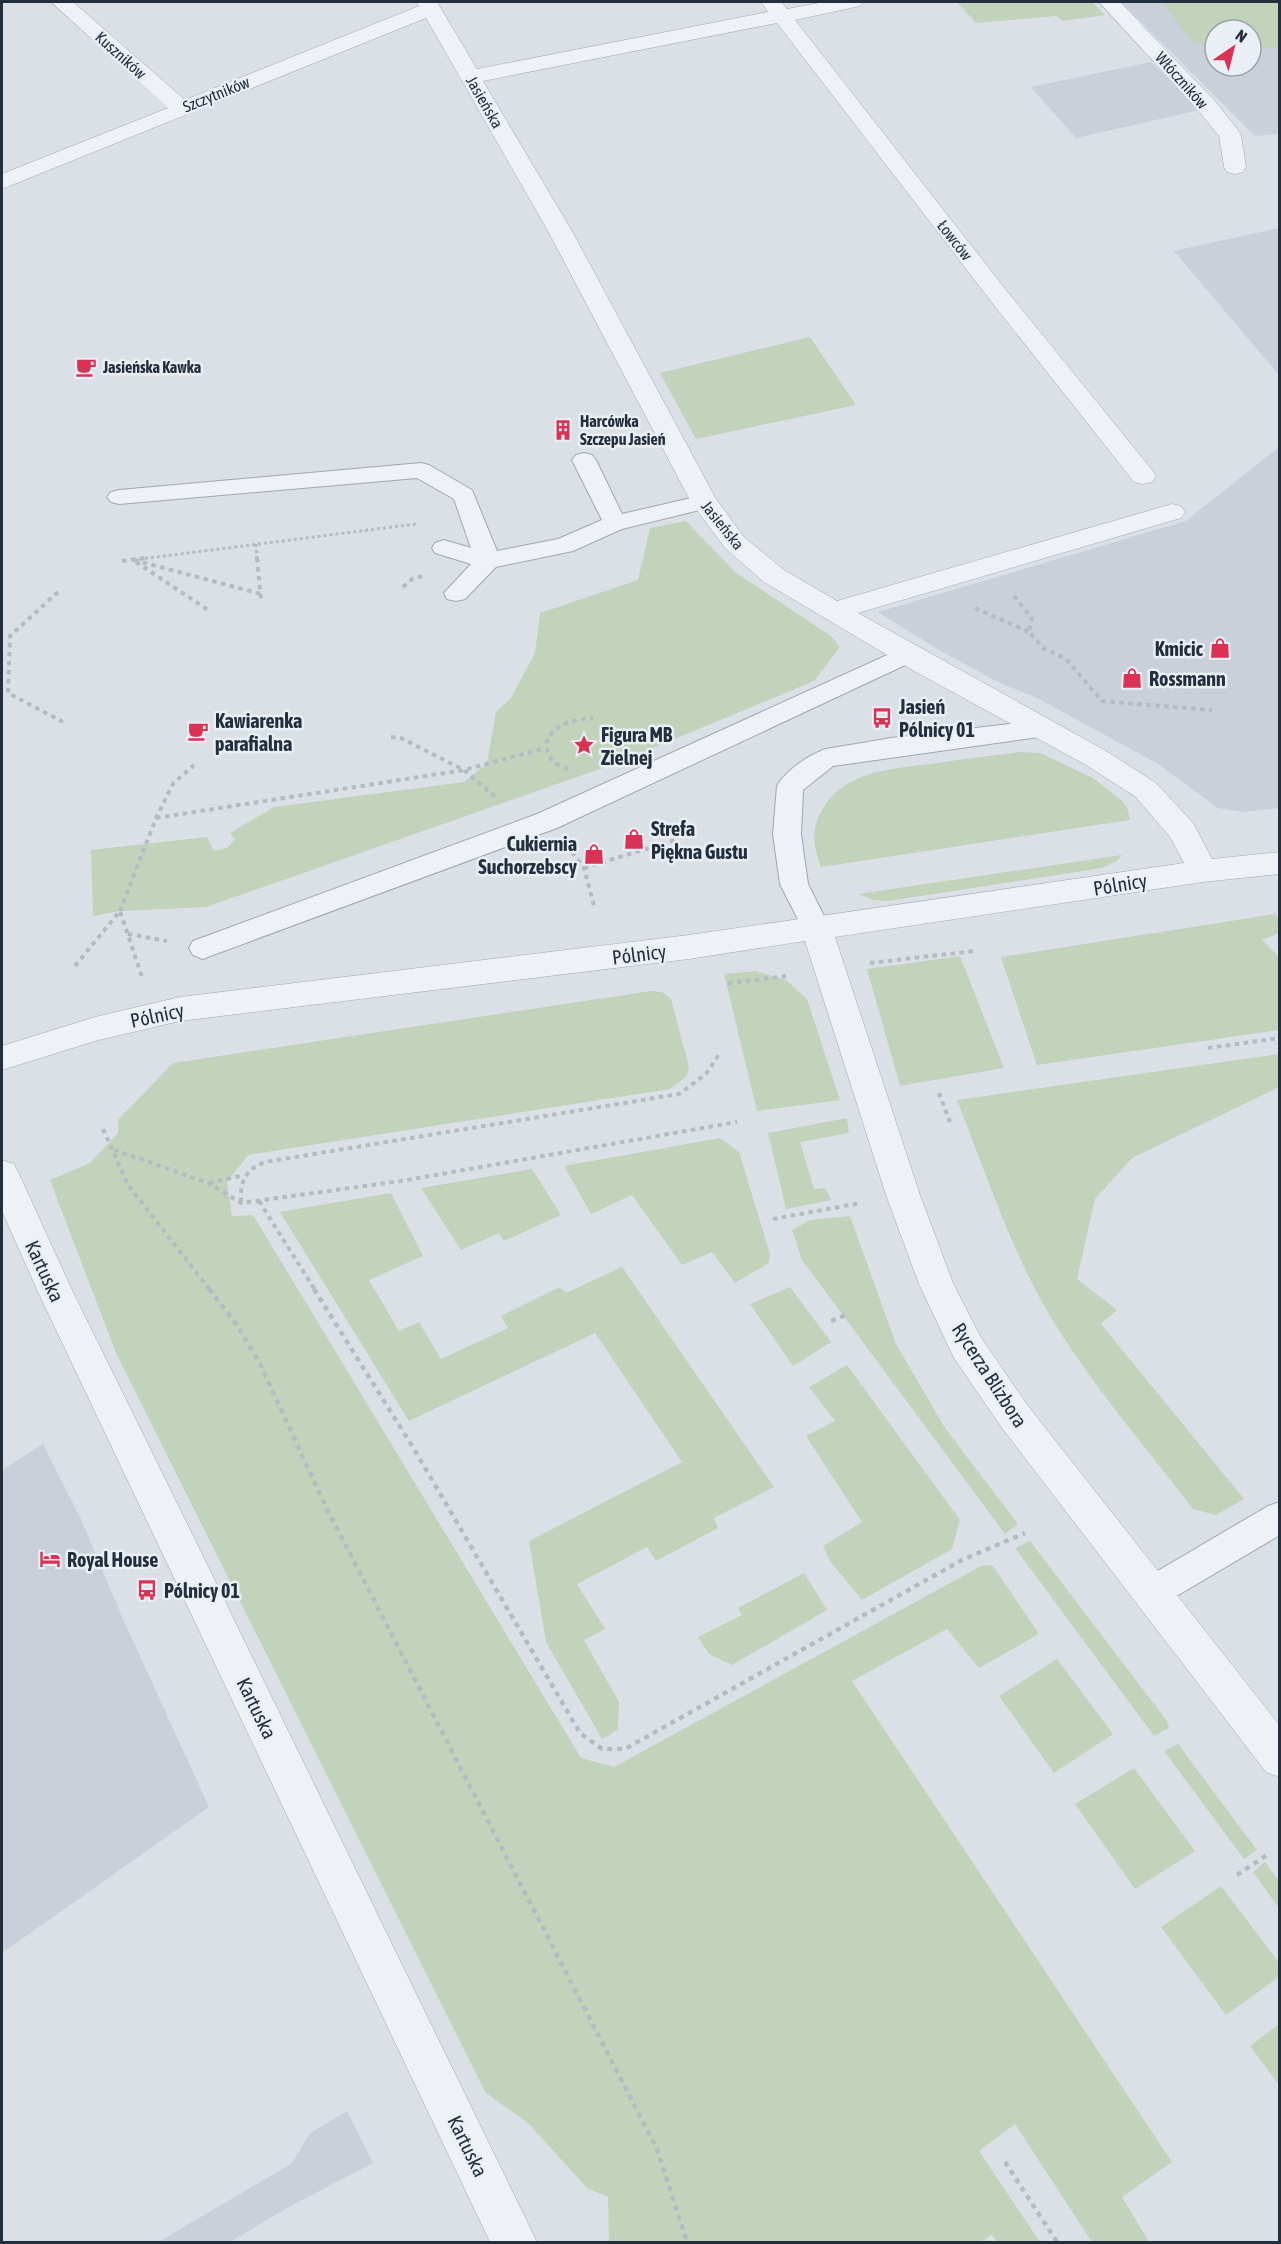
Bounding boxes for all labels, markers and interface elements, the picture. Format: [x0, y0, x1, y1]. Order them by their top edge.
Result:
north arrow [1203, 18, 1263, 78]
text: N [1233, 26, 1251, 46]
street label: Kuszników [92, 28, 150, 83]
street label: Włóczników [1152, 48, 1212, 112]
street label: Szczytników [180, 72, 253, 116]
street label: Jasieńska [463, 73, 507, 131]
street label: Łowców [934, 216, 976, 264]
cafe icon: Jasieńska Kawka [74, 355, 98, 379]
place label: Jasieńska Kawka [102, 358, 201, 376]
place label: Harcówka Szczepu Jasień [580, 412, 666, 448]
building icon: Harcówka Szczepu Jasień [551, 418, 575, 442]
street label: Jasieńska [698, 497, 748, 553]
shop icon: Kmicic [1208, 636, 1232, 660]
place label: Kmicic [1155, 637, 1204, 660]
shop icon: Rossmann [1120, 666, 1144, 690]
place label: Rossmann [1149, 667, 1226, 690]
place label: Jasień Pólnicy 01 [898, 695, 975, 741]
bus stop icon: Jasień Pólnicy 01 [870, 706, 894, 730]
place label: Kawiarenka parafialna [215, 709, 302, 755]
cafe icon: Kawiarenka parafialna [186, 719, 210, 743]
place label: Figura MB Zielnej [601, 723, 673, 769]
place icon: Figura MB Zielnej [572, 733, 596, 757]
place label: Strefa Piękna Gustu [651, 817, 748, 863]
shop icon: Strefa Piękna Gustu [622, 827, 646, 851]
place label: Cukiernia Suchorzebscy [478, 832, 578, 878]
shop icon: Cukiernia Suchorzebscy [582, 842, 606, 866]
street label: Pólnicy [1091, 868, 1149, 900]
street label: Pólnicy [611, 939, 667, 969]
street label: Pólnicy [128, 998, 186, 1032]
street label: Kartuska [21, 1237, 69, 1305]
street label: Rycerza Blizbora [948, 1318, 1032, 1432]
hotel icon: Royal House [38, 1547, 62, 1571]
place label: Royal House [67, 1548, 158, 1571]
bus stop icon: Pólnicy 01 [135, 1578, 159, 1602]
place label: Pólnicy 01 [164, 1579, 240, 1602]
street label: Kartuska [232, 1674, 282, 1742]
street label: Kartuska [443, 2112, 493, 2180]

